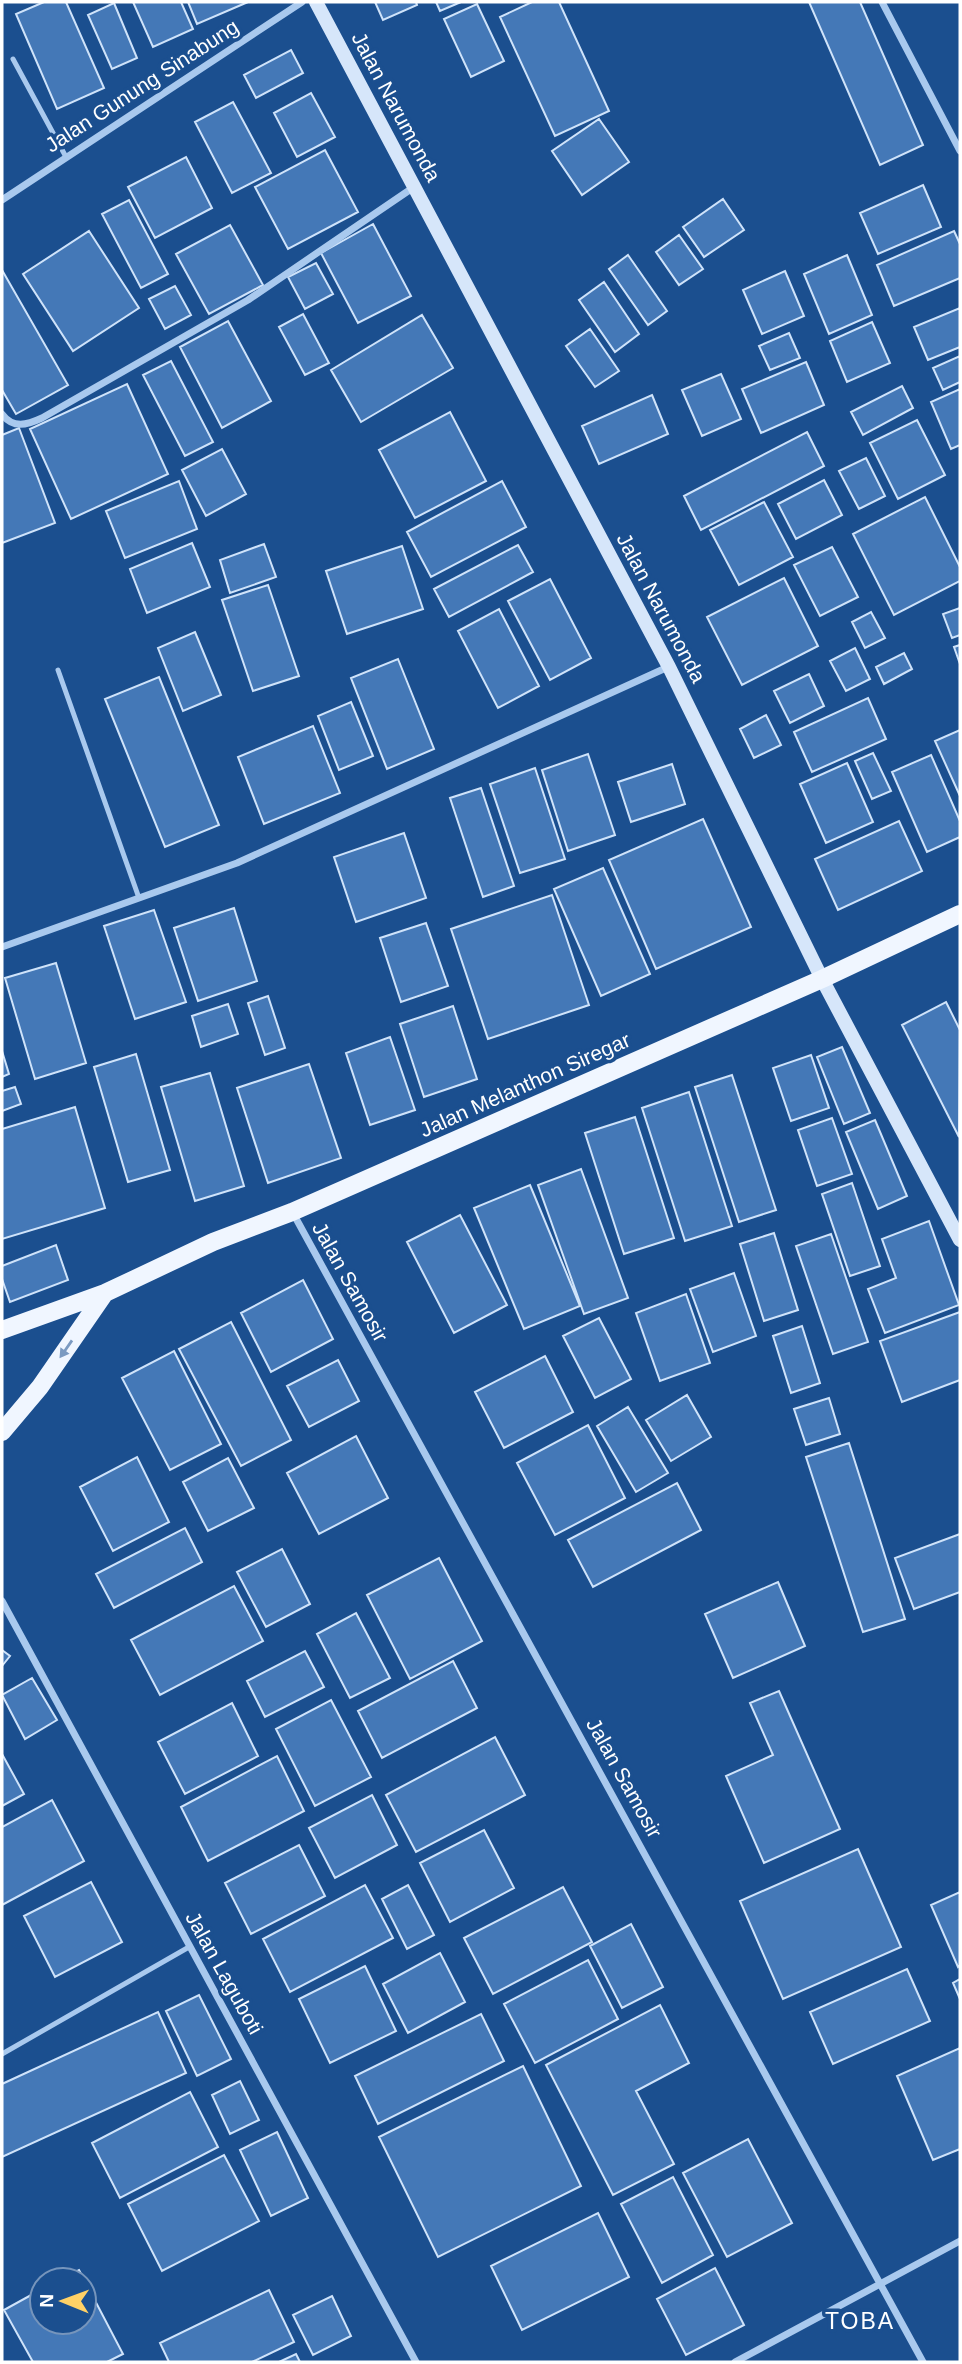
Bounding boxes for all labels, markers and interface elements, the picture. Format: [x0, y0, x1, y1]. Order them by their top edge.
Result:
street label: Jalan Gunung Sinabung [41, 15, 242, 157]
street label: Jalan Narumonda [347, 28, 446, 186]
street label: Jalan Narumonda [612, 529, 711, 687]
street label: Jalan Melanthon Siregar [416, 1028, 633, 1141]
street label: Jalan Samosir [308, 1218, 393, 1346]
one-way arrow [59, 1340, 73, 1358]
street label: Jalan Samosir [582, 1714, 667, 1842]
street label: Jalan Laguboti [181, 1907, 268, 2038]
north arrow [28, 2266, 98, 2336]
text: N [36, 2294, 57, 2308]
district label: TOBA [825, 2308, 895, 2334]

